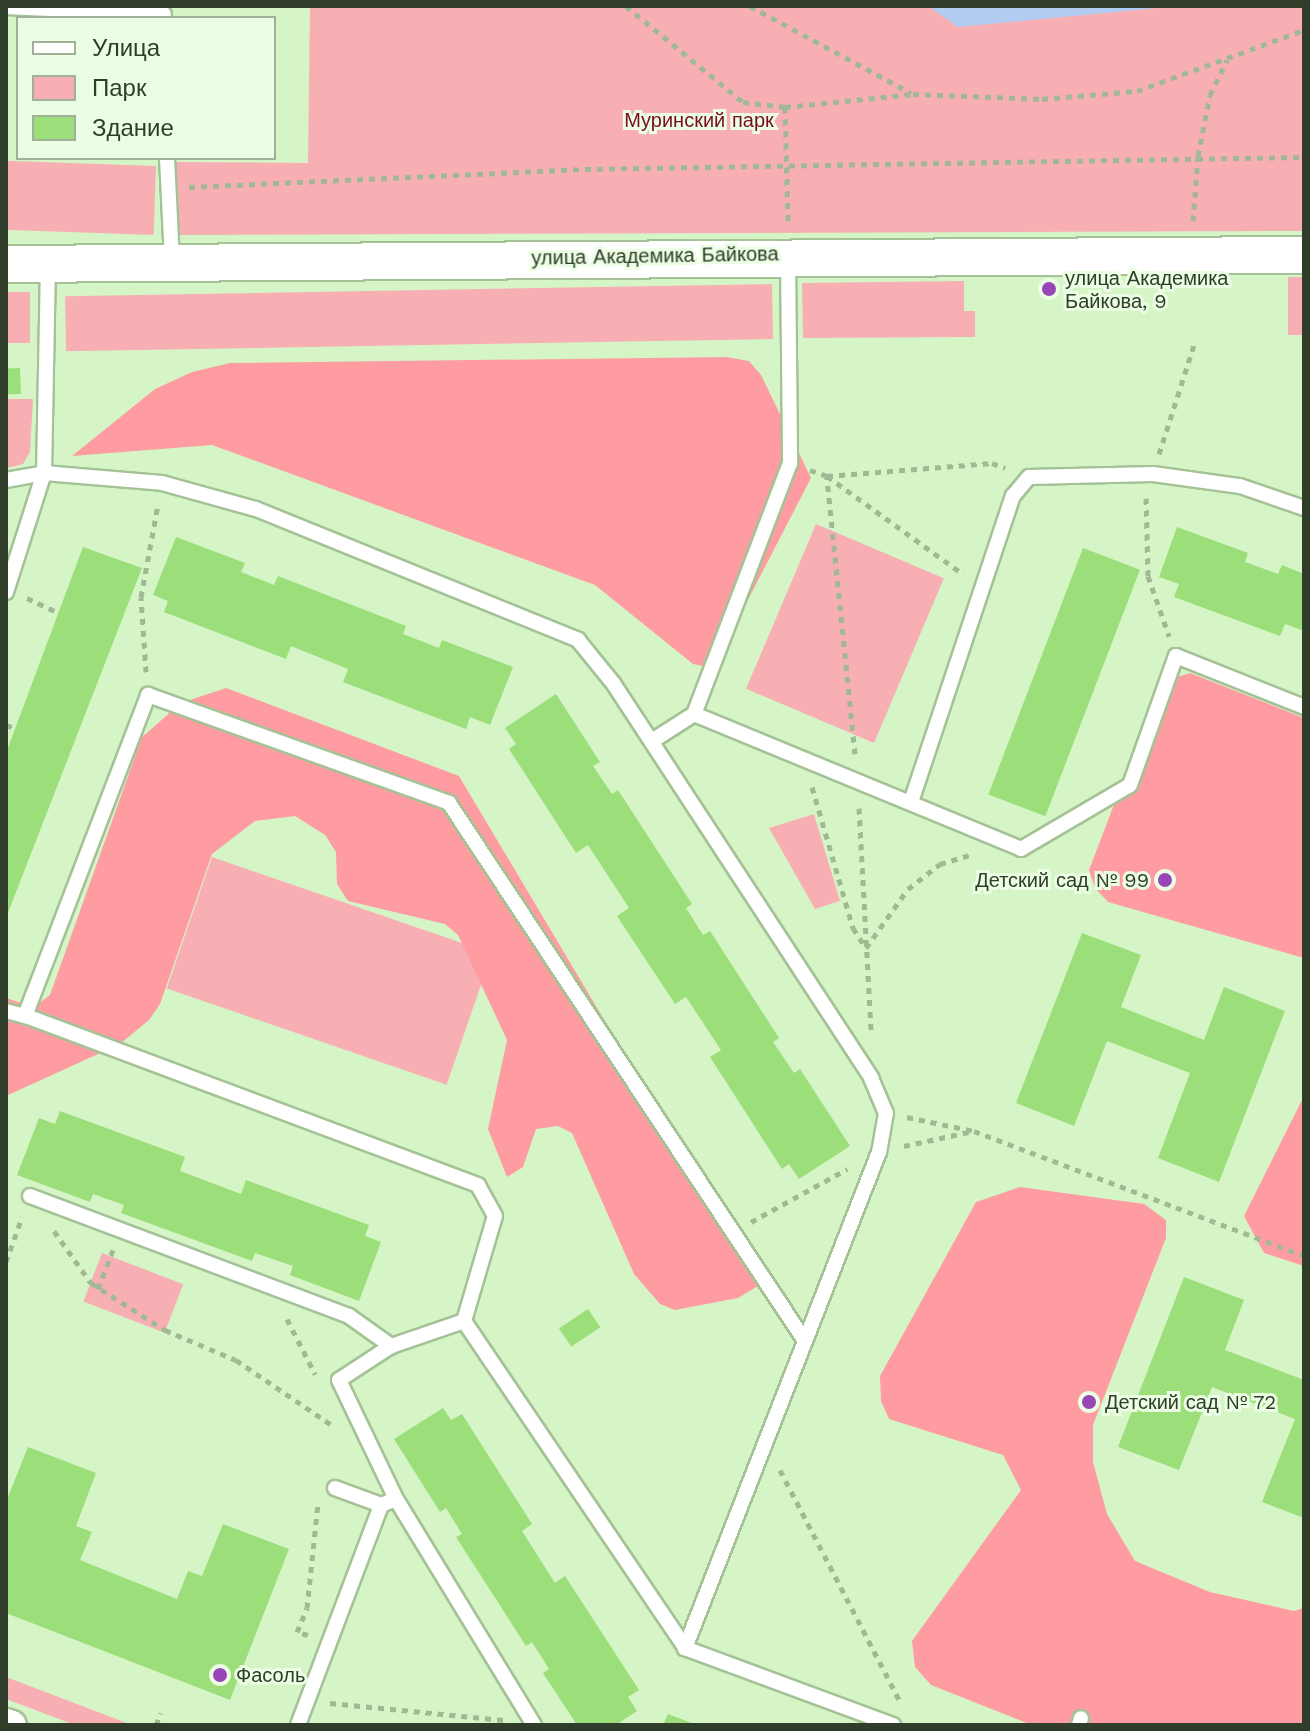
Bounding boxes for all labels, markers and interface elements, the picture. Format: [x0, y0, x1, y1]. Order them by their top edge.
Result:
legend [16, 16, 276, 160]
text: Улица [92, 34, 160, 62]
text: Парк [92, 74, 146, 102]
park label: Муринский парк [624, 108, 774, 132]
text: Здание [92, 114, 174, 142]
street label: улица Академика Байкова [531, 242, 779, 270]
place label: улица Академика Байкова, 9 [1065, 266, 1228, 313]
marker: улица Академика Байкова, 9 [1040, 280, 1058, 298]
place label: Детский сад № 99 [975, 868, 1149, 892]
marker: Детский сад № 99 [1156, 871, 1174, 889]
place label: Детский сад № 72 [1105, 1390, 1277, 1414]
marker: Детский сад № 72 [1080, 1393, 1098, 1411]
place label: Фасоль [236, 1663, 305, 1687]
marker: Фасоль [211, 1666, 229, 1684]

